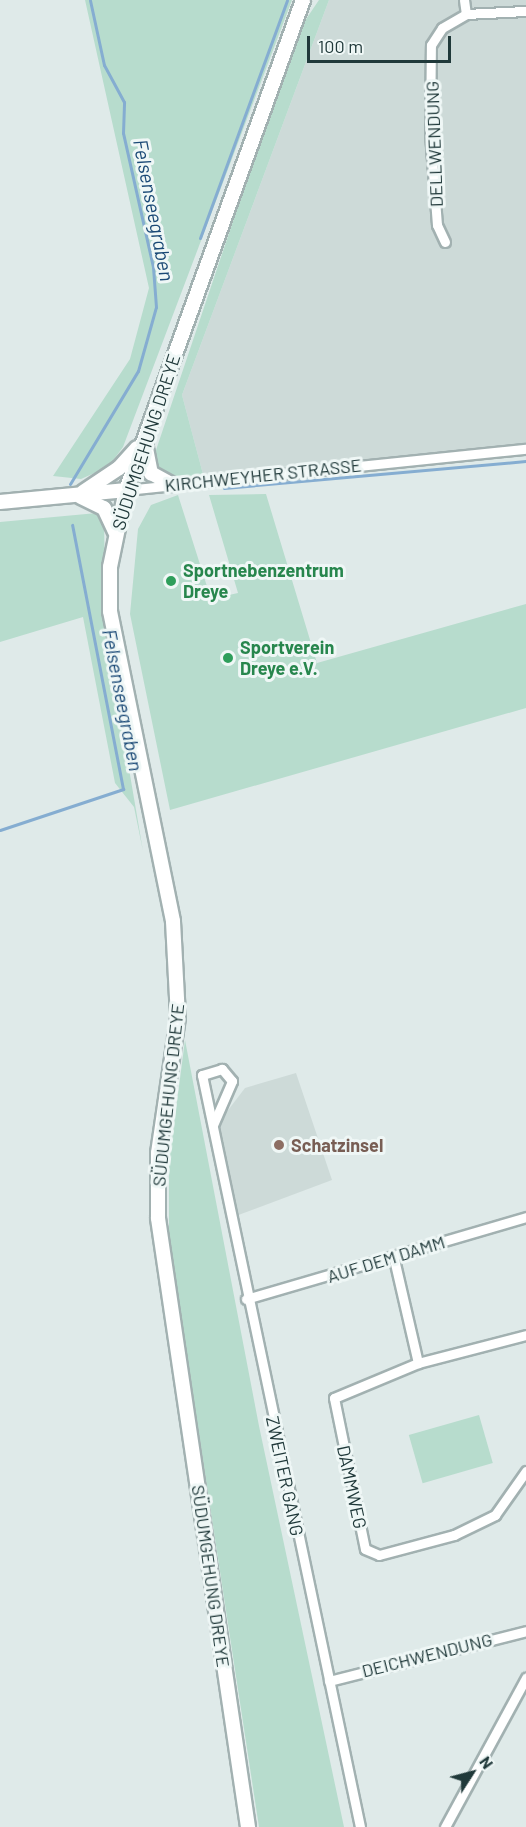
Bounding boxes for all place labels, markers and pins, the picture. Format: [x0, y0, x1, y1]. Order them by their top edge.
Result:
place label: Sportnebenzentrum Dreye [183, 560, 344, 602]
marker: Sportnebenzentrum Dreye [164, 574, 178, 588]
place label: Sportverein Dreye e.V. [240, 637, 334, 680]
marker: Sportverein Dreye e.V. [221, 651, 235, 665]
place label: Schatzinsel [291, 1134, 383, 1156]
marker: Schatzinsel [272, 1138, 286, 1152]

